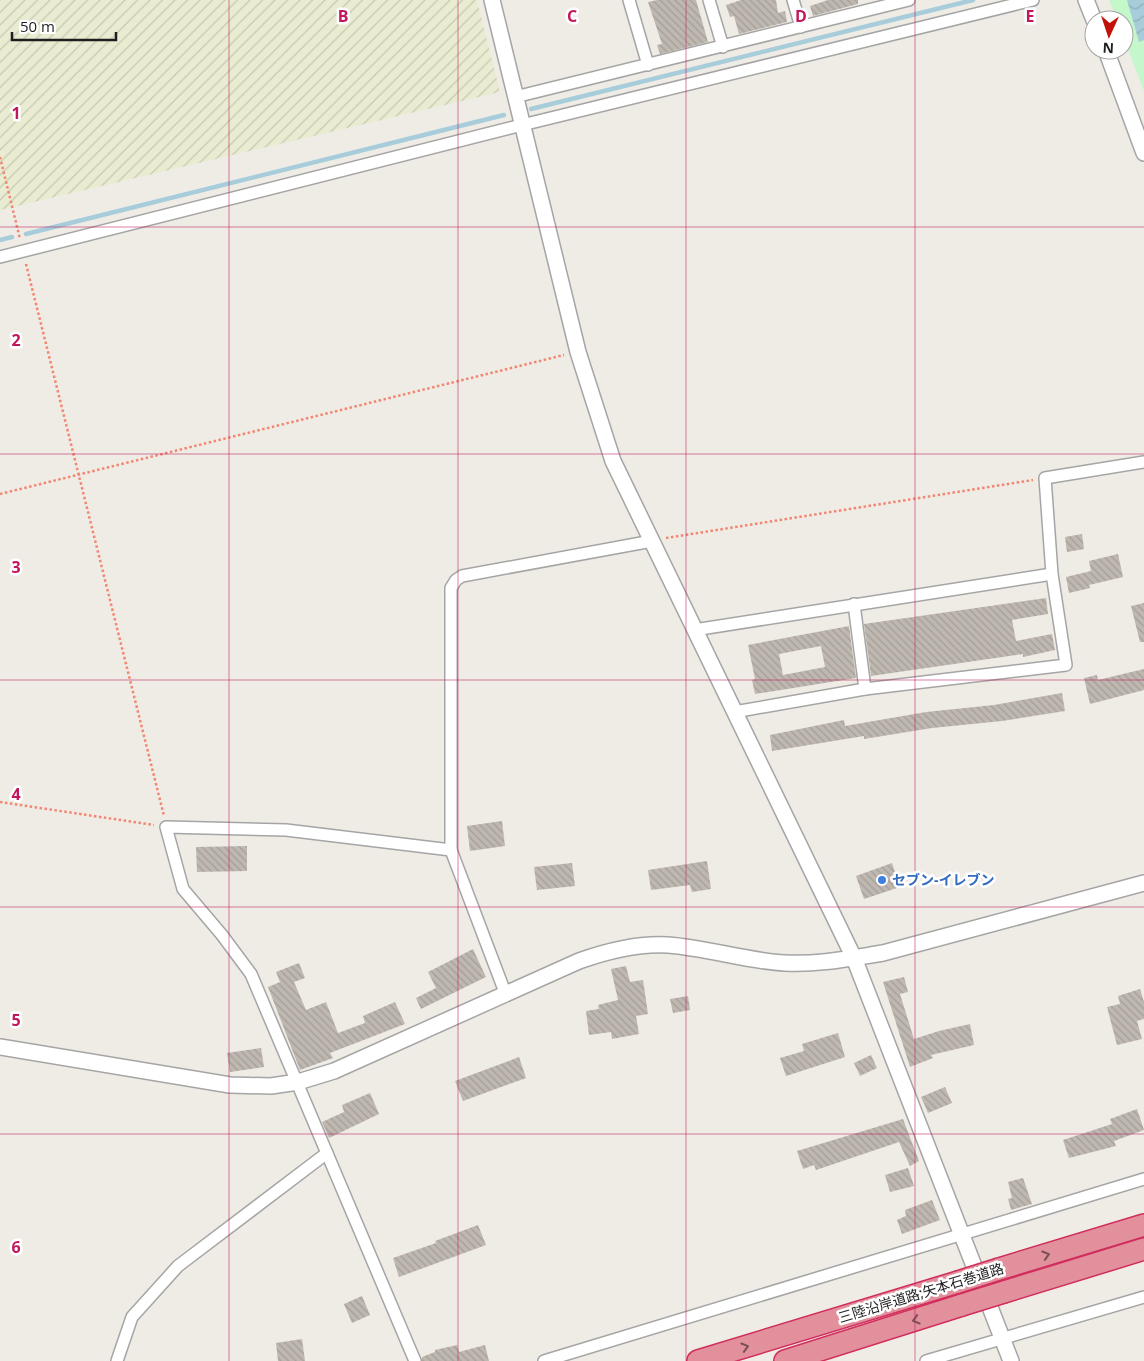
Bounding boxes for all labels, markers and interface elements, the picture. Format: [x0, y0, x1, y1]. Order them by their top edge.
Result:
text: B [338, 5, 348, 27]
text: C [567, 5, 577, 27]
text: D [795, 5, 807, 27]
text: E [1026, 5, 1035, 27]
scale bar [12, 10, 116, 42]
north arrow [1084, 10, 1134, 60]
text: 50 m [20, 16, 55, 36]
text: N [1102, 39, 1114, 58]
text: 1 [11, 102, 21, 124]
text: 2 [11, 329, 21, 351]
text: 3 [11, 556, 21, 578]
text: 4 [11, 783, 21, 805]
place label: セブン-イレブン [892, 870, 995, 889]
marker: セブン-イレブン [876, 874, 888, 886]
text: 5 [11, 1009, 21, 1031]
text: 6 [11, 1236, 21, 1258]
one-way arrow [1041, 1250, 1050, 1260]
street label: 三陸沿岸道路;矢本石巻道路 [836, 1258, 1006, 1327]
one-way arrow [912, 1314, 921, 1324]
one-way arrow [740, 1342, 748, 1352]

